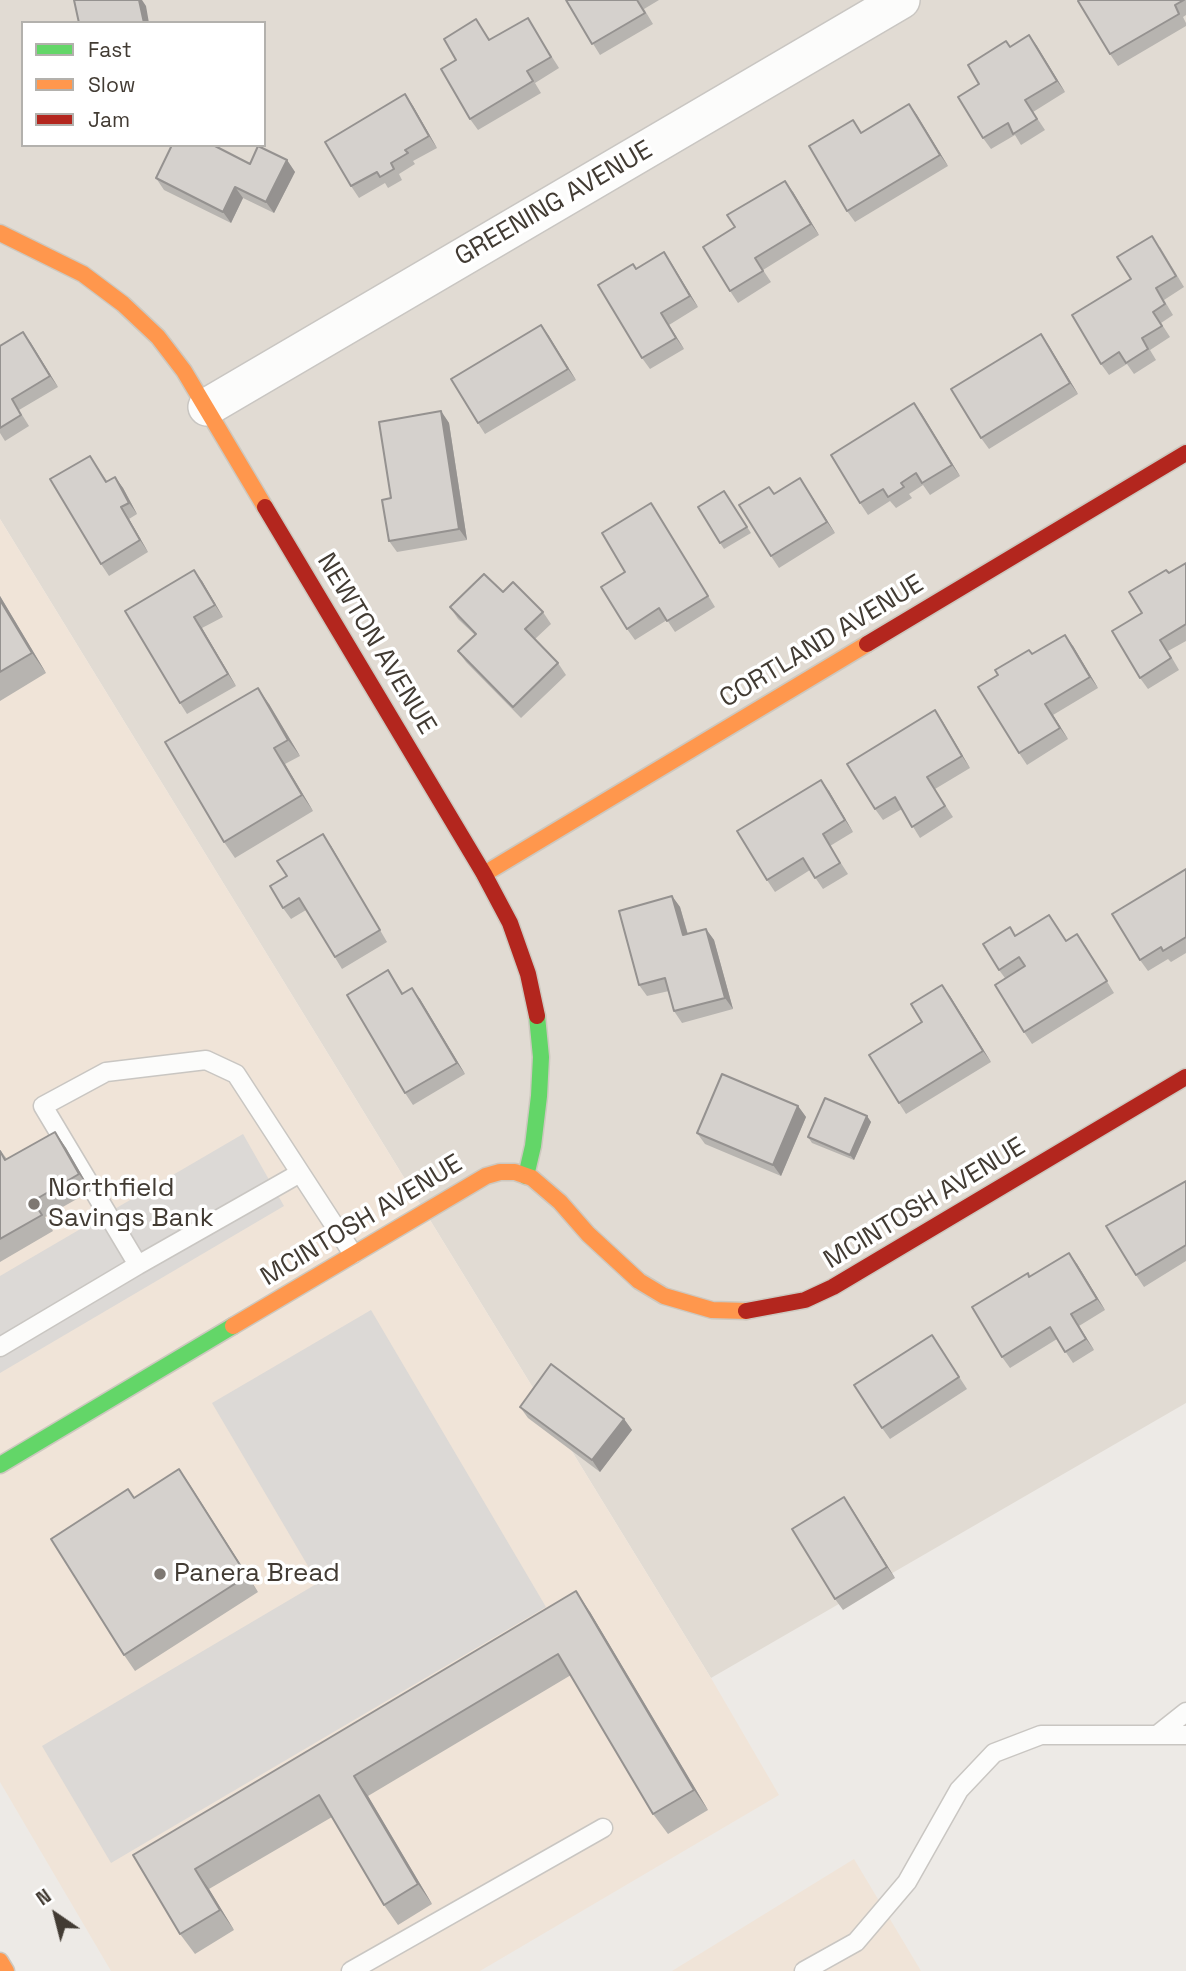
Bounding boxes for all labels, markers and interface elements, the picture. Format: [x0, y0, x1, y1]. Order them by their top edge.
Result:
legend [21, 21, 266, 147]
text: Fast [88, 36, 132, 63]
text: Slow [88, 71, 136, 98]
text: Jam [88, 106, 130, 133]
street label: GREENING AVENUE [450, 135, 658, 273]
street label: NEWTON AVENUE [310, 548, 442, 740]
street label: CORTLAND AVENUE [714, 569, 930, 715]
street label: MCINTOSH AVENUE [819, 1132, 1031, 1276]
street label: MCINTOSH AVENUE [256, 1149, 468, 1293]
place label: Northfield Savings Bank [48, 1173, 214, 1234]
marker: Northfield Savings Bank [26, 1196, 42, 1212]
place label: Panera Bread [174, 1558, 340, 1590]
marker: Panera Bread [152, 1566, 168, 1582]
north arrow [21, 1880, 91, 1950]
text: N [31, 1884, 56, 1911]

